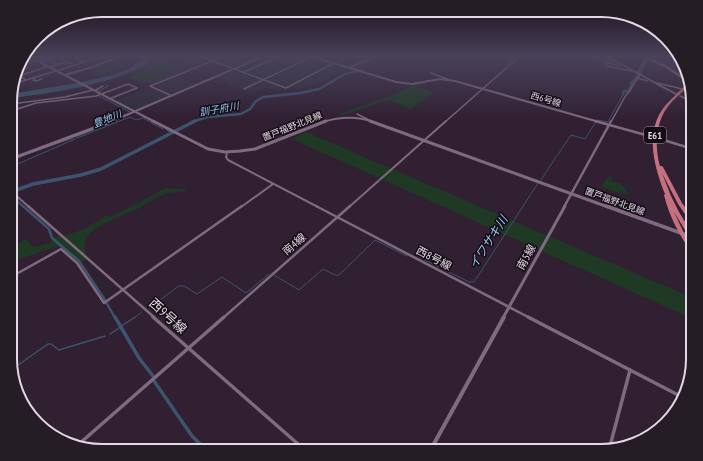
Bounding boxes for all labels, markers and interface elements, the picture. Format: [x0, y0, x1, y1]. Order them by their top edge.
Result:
street label: 西6号線 [530, 89, 563, 109]
water label: 訓子府川 [198, 99, 241, 119]
water label: 豊地川 [91, 107, 124, 131]
street label: 置戸福野北見線 [261, 109, 324, 143]
road number: E61 [644, 127, 666, 143]
street label: 置戸福野北見線 [584, 185, 647, 217]
water label: イワサキ川 [465, 211, 512, 271]
street label: 南4線 [279, 230, 309, 258]
street label: 南5線 [513, 242, 539, 272]
street label: 西8号線 [414, 243, 454, 273]
street label: 西9号線 [146, 295, 190, 337]

